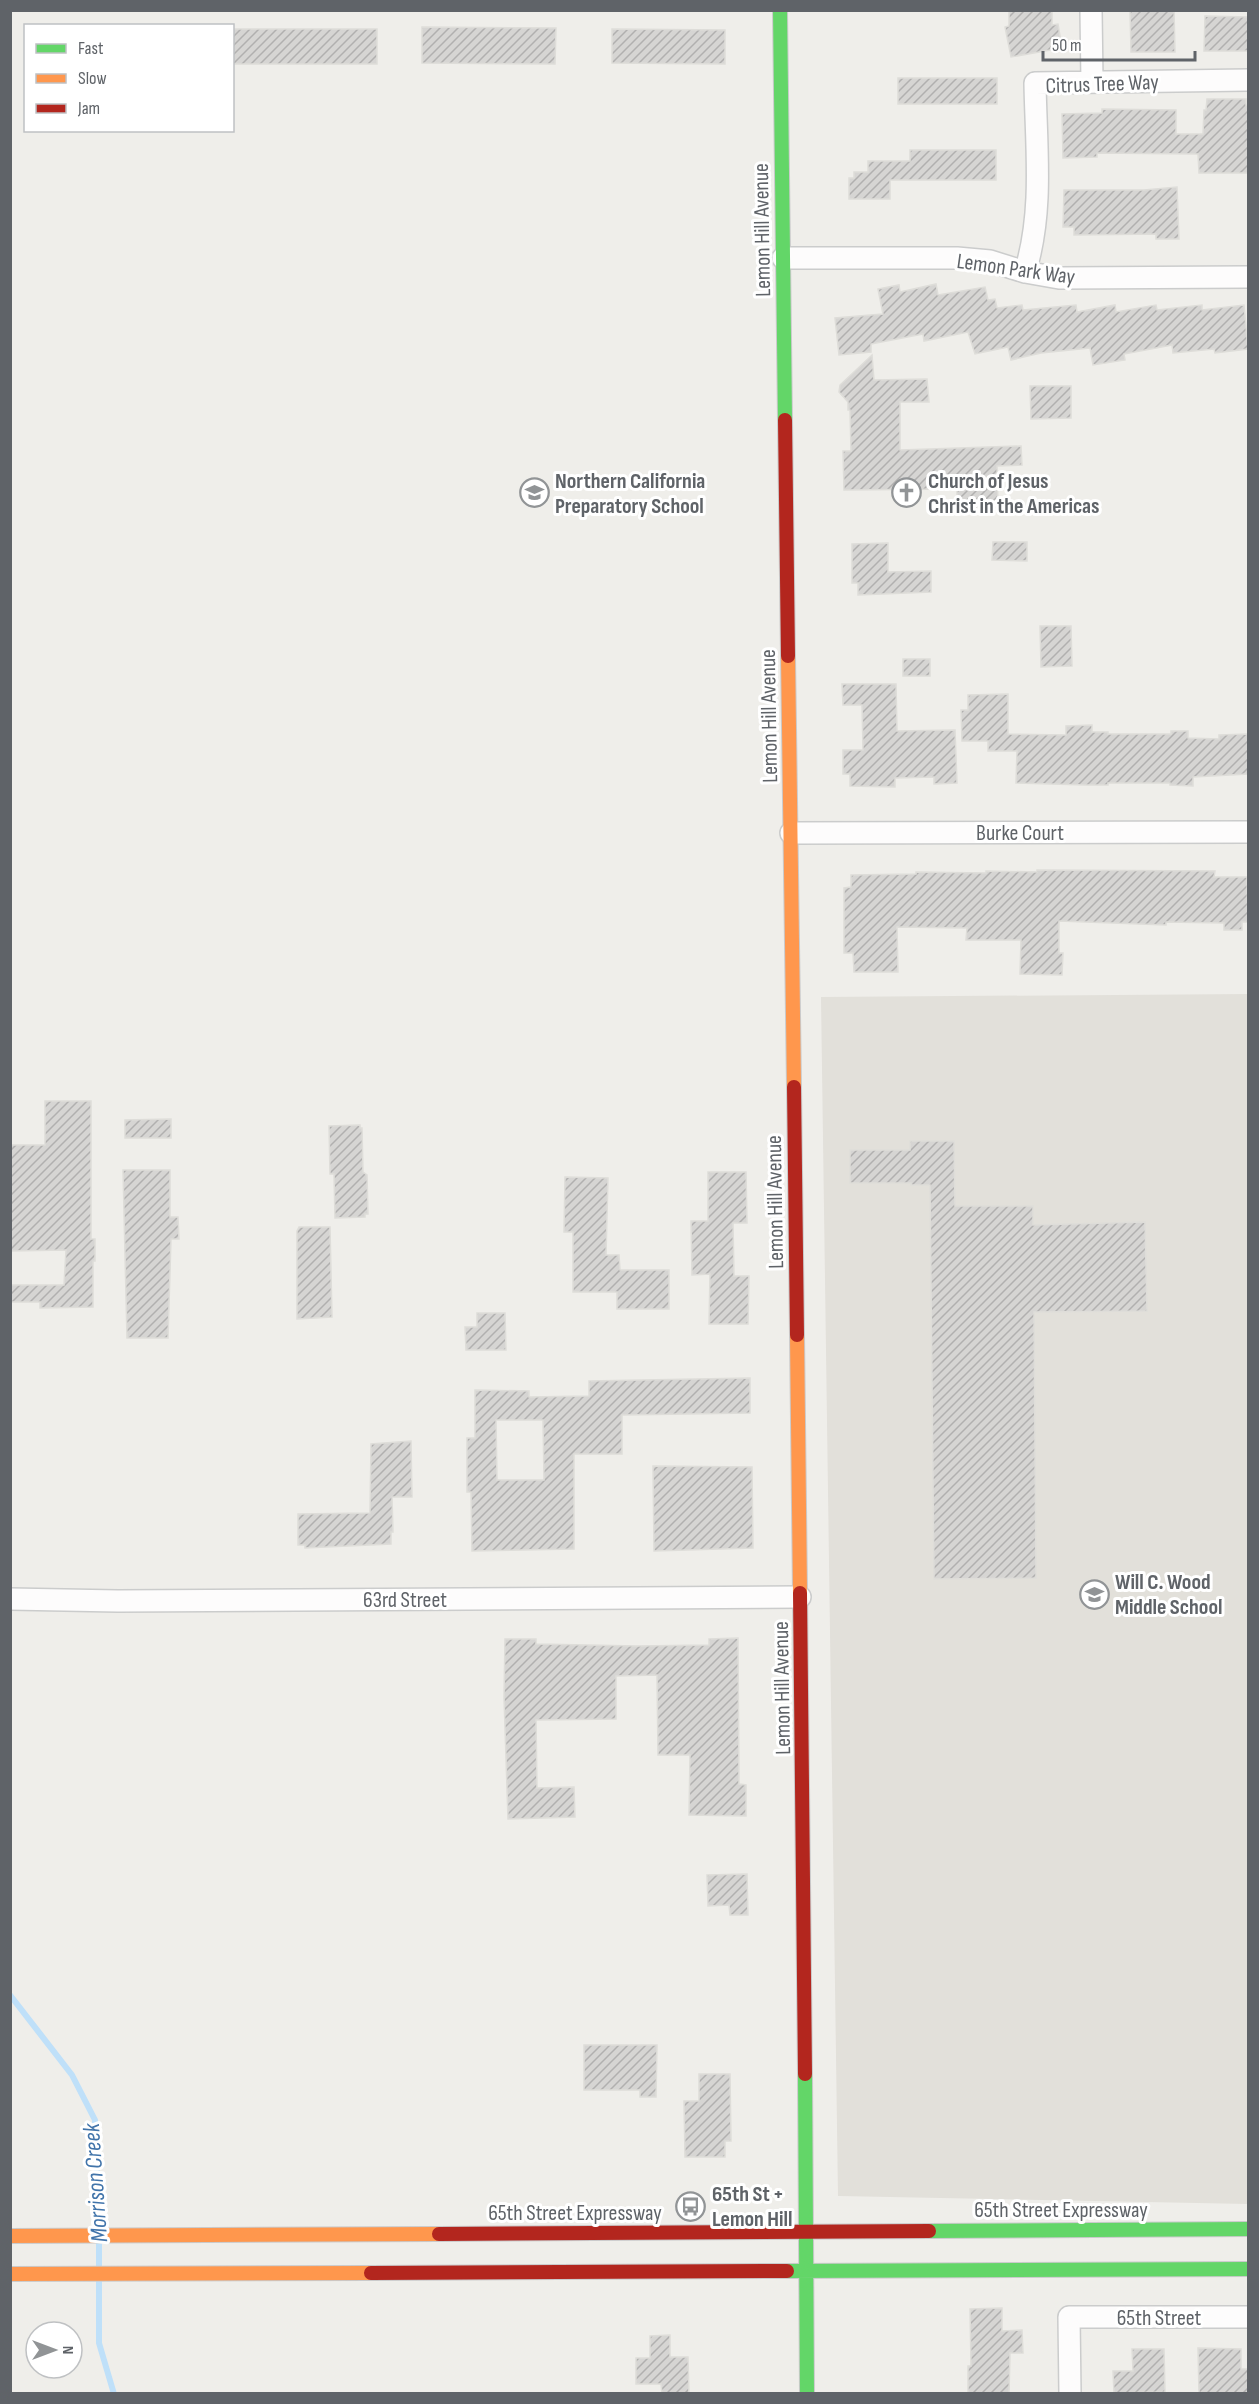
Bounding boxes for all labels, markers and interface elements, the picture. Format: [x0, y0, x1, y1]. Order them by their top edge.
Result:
legend [24, 24, 234, 132]
scale bar [1043, 24, 1194, 62]
text: 50 m [1052, 35, 1082, 56]
text: Fast [78, 38, 104, 59]
text: Slow [78, 68, 107, 89]
street label: Citrus Tree Way [1045, 69, 1160, 100]
text: Jam [77, 98, 100, 119]
street label: Lemon Hill Avenue [748, 163, 777, 297]
street label: Lemon Park Way [955, 248, 1077, 291]
place label: Northern California Preparatory School [555, 468, 705, 520]
place label: Church of Jesus Christ in the Americas [928, 468, 1099, 520]
school or university icon: Northern California Preparatory School [518, 477, 550, 509]
church icon: Church of Jesus Christ in the Americas [891, 477, 923, 509]
street label: Lemon Hill Avenue [755, 649, 784, 783]
street label: Burke Court [976, 820, 1064, 847]
street label: Lemon Hill Avenue [761, 1135, 790, 1269]
place label: Will C. Wood Middle School [1115, 1569, 1223, 1621]
school or university icon: Will C. Wood Middle School [1078, 1578, 1110, 1610]
street label: 63rd Street [363, 1587, 447, 1614]
street label: Lemon Hill Avenue [768, 1621, 797, 1755]
water label: Morrison Creek [77, 2122, 114, 2243]
place label: 65th St + Lemon Hill [712, 2181, 792, 2233]
bus stop icon: 65th St + Lemon Hill [675, 2190, 707, 2222]
street label: 65th Street Expressway [974, 2197, 1148, 2224]
street label: 65th Street Expressway [488, 2200, 662, 2227]
street label: 65th Street [1117, 2305, 1202, 2332]
north arrow [24, 2320, 84, 2380]
text: N [58, 2346, 77, 2354]

